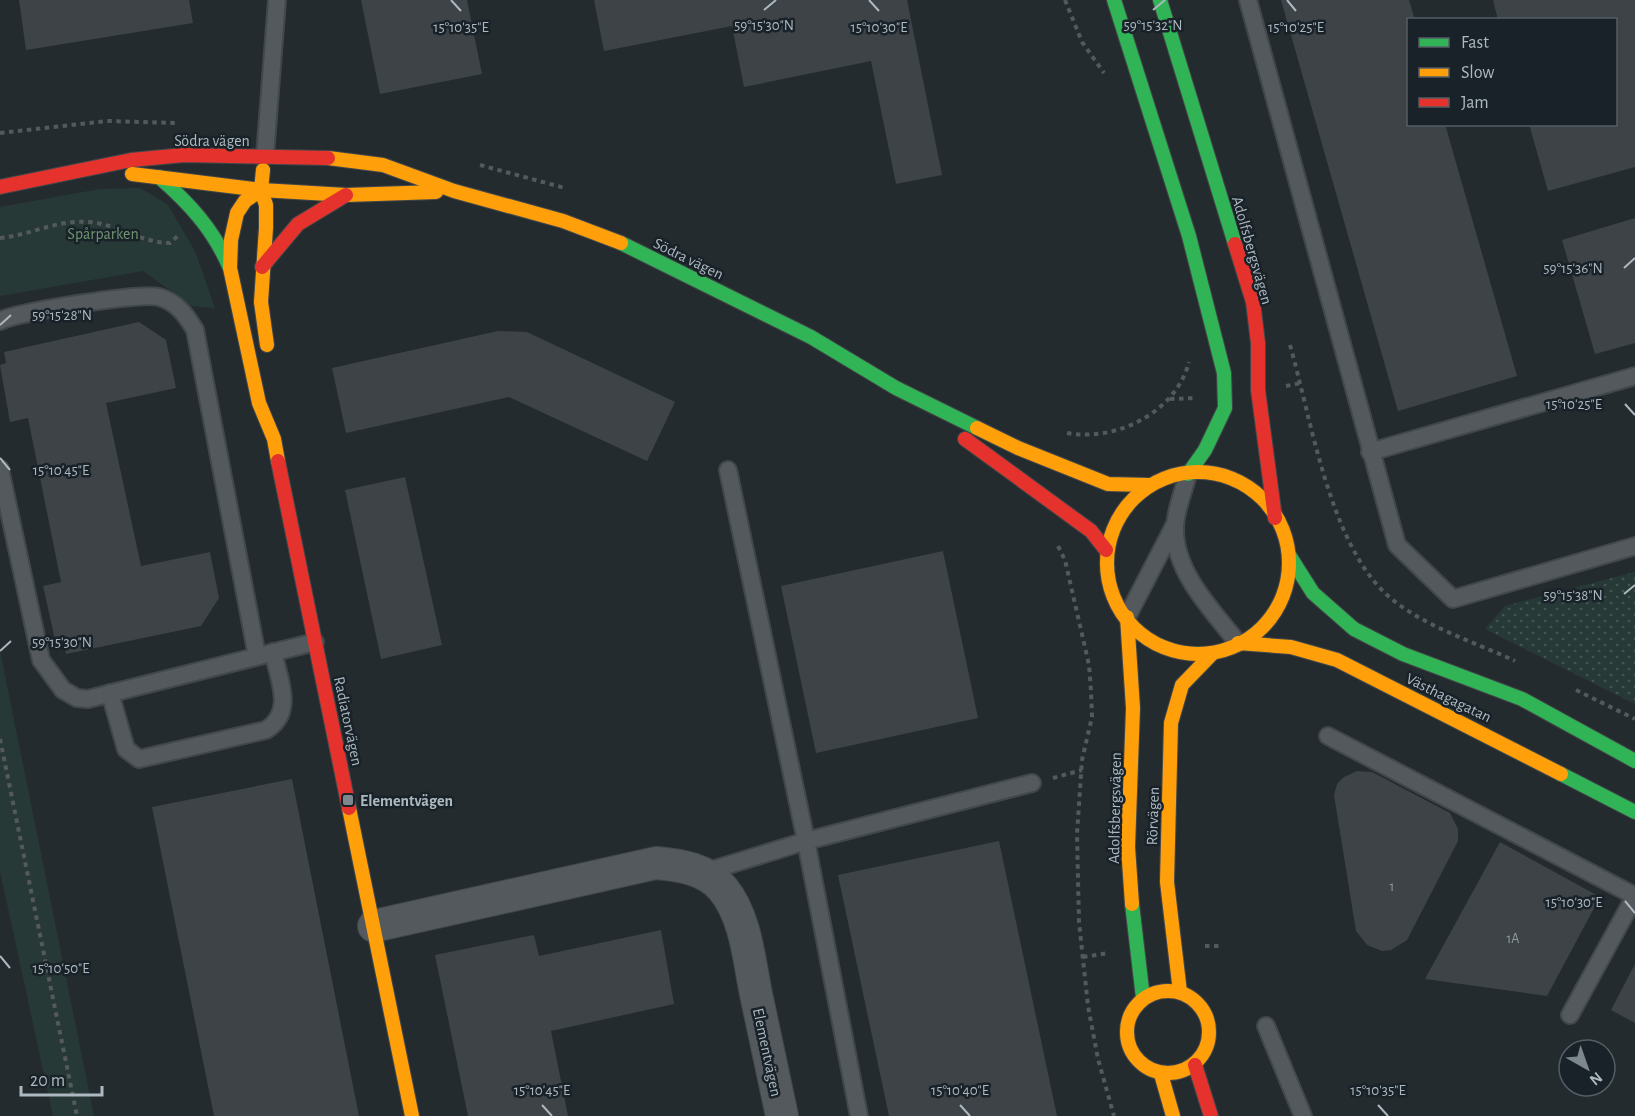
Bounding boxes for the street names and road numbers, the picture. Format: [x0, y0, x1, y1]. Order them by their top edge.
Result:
street label: Södra vägen [174, 133, 250, 149]
street label: Adolfsbergsvägen [1229, 194, 1275, 306]
street label: Södra vägen [651, 235, 726, 283]
street label: Västhagagatan [1403, 670, 1494, 725]
street label: Radiatorvägen [331, 675, 365, 767]
street label: Adolfsbergsvägen [1106, 752, 1124, 864]
street label: Rörvägen [1144, 786, 1162, 846]
street label: Elementvägen [750, 1007, 784, 1098]

